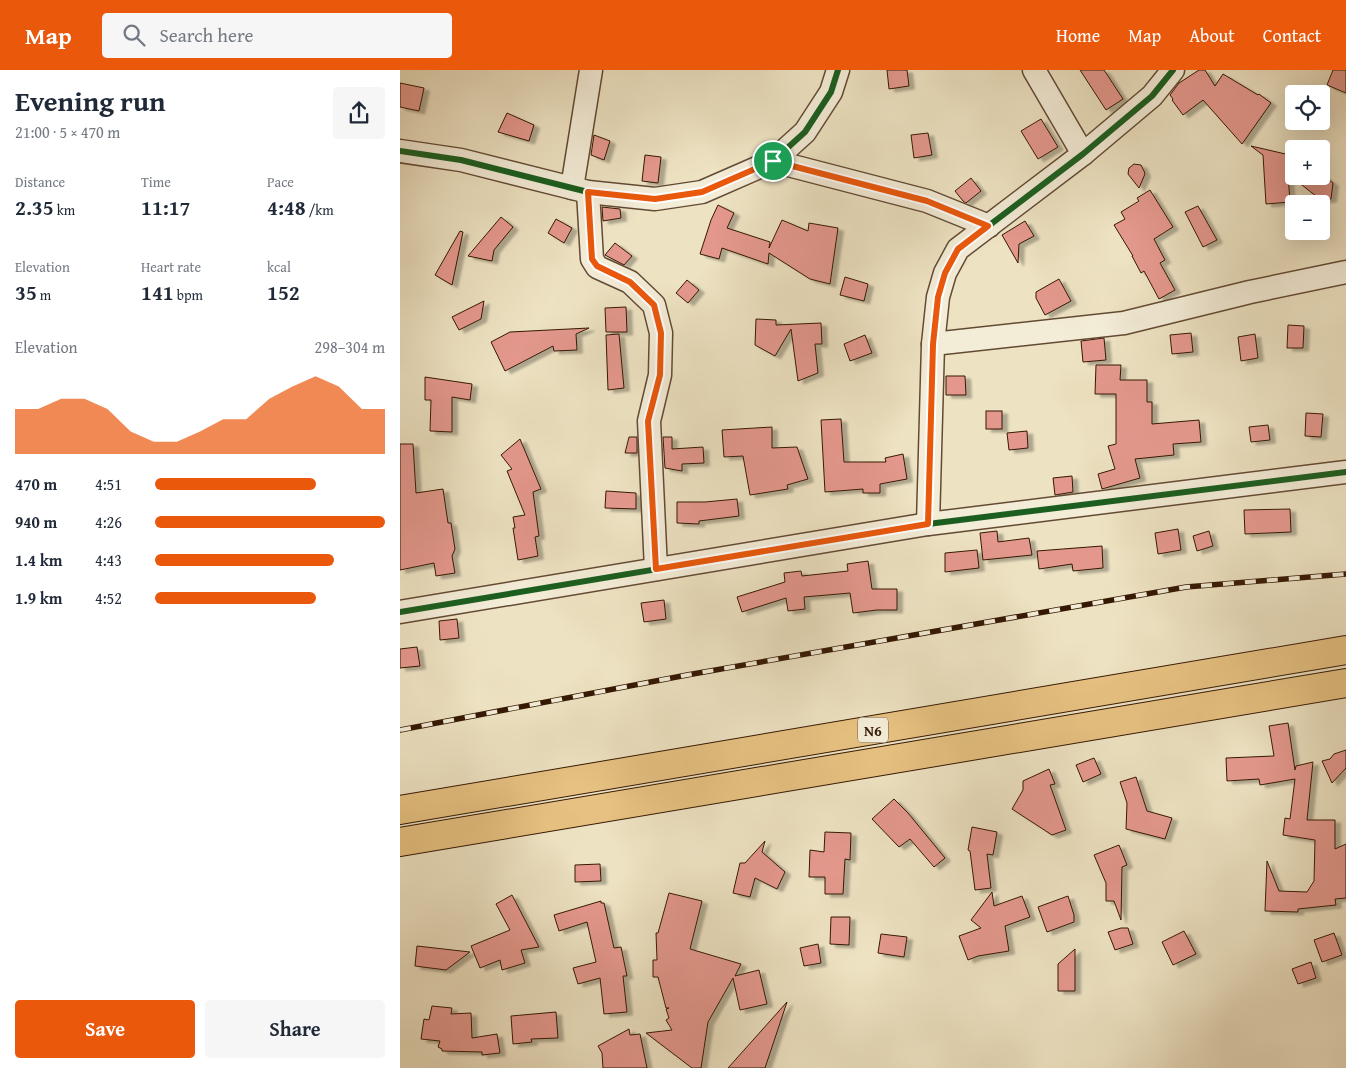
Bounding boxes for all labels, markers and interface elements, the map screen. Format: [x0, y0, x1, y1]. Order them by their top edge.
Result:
search box [102, 13, 452, 58]
text: Map [25, 18, 72, 53]
icon: search [120, 21, 148, 49]
text: Search here [160, 21, 253, 49]
text: Home [1056, 22, 1100, 49]
text: Map [1128, 22, 1161, 49]
text: About [1189, 22, 1235, 49]
text: Contact [1263, 22, 1321, 49]
text: Evening run [15, 80, 166, 121]
map controls [1285, 85, 1330, 240]
button: locate [1285, 85, 1330, 130]
button: share [333, 87, 385, 139]
text: 21:00 · 5 × 470 m [15, 120, 120, 144]
pin [752, 140, 794, 182]
button: + [1285, 140, 1330, 185]
icon: arrive [759, 147, 787, 175]
text: Distance [15, 172, 65, 192]
text: Time [141, 172, 171, 192]
text: Pace [267, 172, 294, 192]
text: 2.35 [15, 192, 54, 223]
text: 11:17 [141, 192, 190, 223]
text: 4:48 [267, 192, 306, 223]
button: − [1285, 195, 1330, 240]
text: km [54, 200, 75, 220]
text: /km [306, 200, 334, 220]
text: Elevation [15, 257, 70, 277]
text: Heart rate [141, 257, 201, 277]
text: kcal [267, 257, 291, 277]
text: 35 [15, 277, 37, 308]
text: 141 [141, 277, 174, 308]
text: 152 [267, 277, 300, 308]
text: m [37, 285, 51, 305]
text: bpm [174, 285, 203, 305]
text: Elevation [15, 335, 78, 359]
text: 298–304 m [315, 335, 385, 359]
text: 470 m [15, 472, 57, 496]
text: 4:51 [95, 472, 122, 496]
text: 940 m [15, 510, 57, 534]
text: 4:26 [95, 510, 122, 534]
text: 1.4 km [15, 548, 62, 572]
text: 4:43 [95, 548, 122, 572]
text: 1.9 km [15, 586, 62, 610]
text: 4:52 [95, 586, 122, 610]
road number: N6 [858, 718, 888, 742]
button: Save [15, 1000, 195, 1058]
button: Share [205, 1000, 385, 1058]

